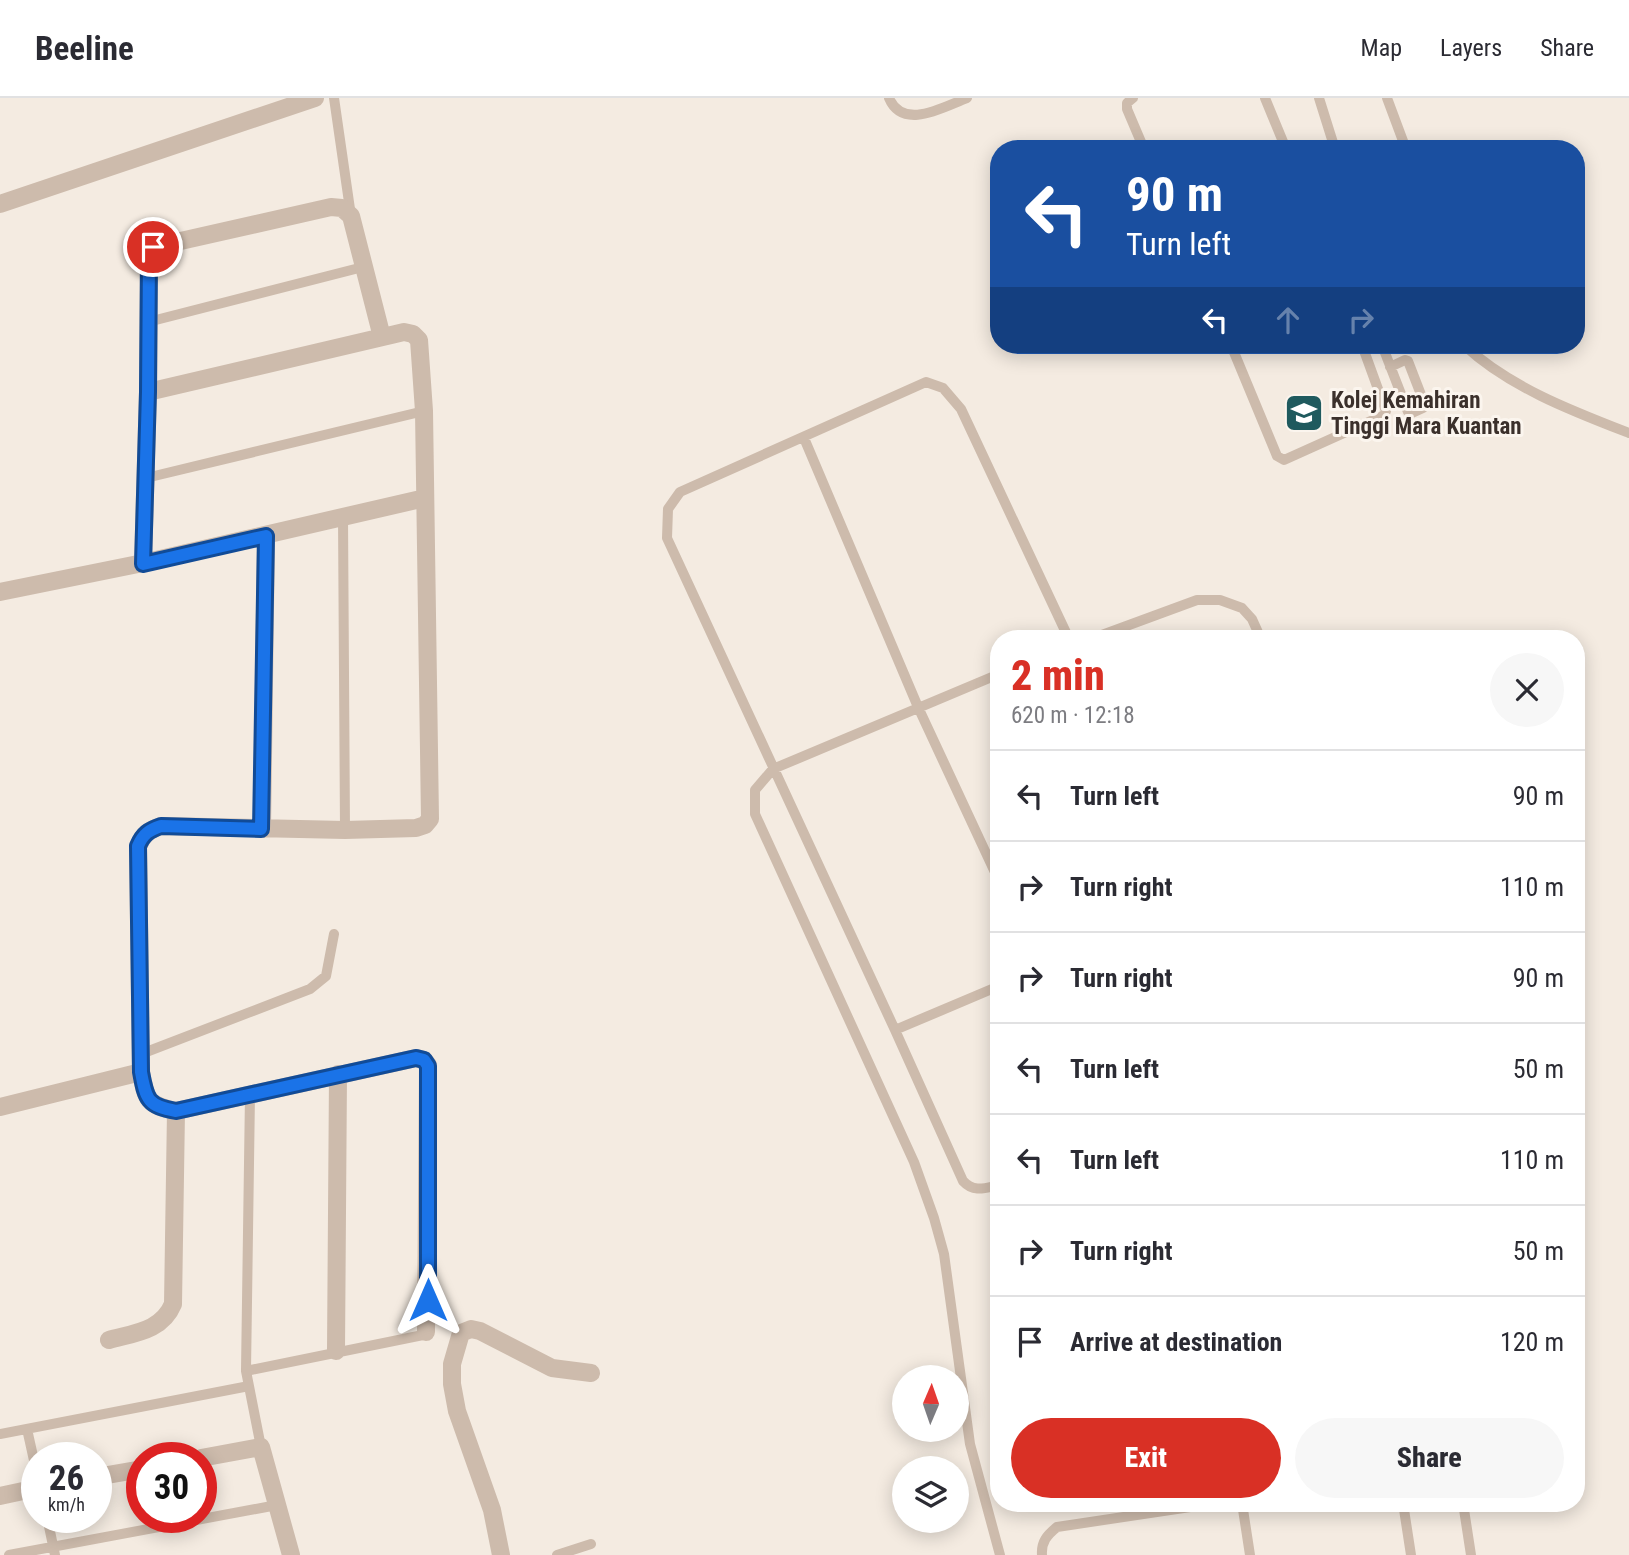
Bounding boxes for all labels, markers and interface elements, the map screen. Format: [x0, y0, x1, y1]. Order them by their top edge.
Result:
text: Beeline [35, 29, 134, 68]
text: Map [1361, 34, 1402, 62]
text: Layers [1440, 34, 1502, 62]
text: Share [1540, 34, 1594, 62]
text: 90 m [1126, 166, 1223, 223]
icon: left [1011, 168, 1102, 259]
pin [123, 217, 183, 277]
text: Turn left [1126, 225, 1231, 263]
icon: arrive [134, 228, 172, 266]
icon: left [1196, 301, 1234, 339]
icon: ahead [1269, 301, 1307, 339]
icon: right [1342, 301, 1380, 339]
place label: Kolej Kemahiran Tinggi Mara Kuantan [1331, 387, 1522, 440]
school or university icon: Kolej Kemahiran Tinggi Mara Kuantan [1283, 392, 1325, 434]
text: 2 min [1011, 651, 1105, 700]
button: close [1490, 653, 1564, 727]
text: 620 m · 12:18 [1011, 702, 1135, 729]
icon: left [1011, 777, 1049, 815]
text: Turn left [1070, 781, 1159, 811]
text: 90 m [1513, 781, 1564, 811]
icon: right [1011, 868, 1049, 906]
text: Turn right [1070, 872, 1172, 902]
text: 110 m [1500, 872, 1564, 902]
icon: right [1011, 959, 1049, 997]
text: Turn right [1070, 963, 1172, 993]
text: 90 m [1513, 963, 1564, 993]
icon: left [1011, 1050, 1049, 1088]
text: Turn left [1070, 1054, 1159, 1084]
text: 50 m [1513, 1054, 1564, 1084]
icon: left [1011, 1141, 1049, 1179]
text: Turn left [1070, 1145, 1159, 1175]
text: 110 m [1500, 1145, 1564, 1175]
icon: right [1011, 1232, 1049, 1270]
text: Turn right [1070, 1236, 1172, 1266]
text: 50 m [1513, 1236, 1564, 1266]
position arrow [391, 1263, 465, 1337]
icon: arrive [1011, 1323, 1049, 1361]
text: Arrive at destination [1070, 1327, 1282, 1357]
text: 120 m [1500, 1327, 1564, 1357]
north arrow [892, 1365, 970, 1442]
map controls [892, 1365, 969, 1533]
button: Exit [1011, 1418, 1281, 1498]
button: Share [1295, 1418, 1564, 1498]
speed limit sign: 30 [126, 1442, 217, 1533]
button: layers [892, 1456, 969, 1533]
text: 26 [49, 1458, 84, 1499]
text: km/h [48, 1494, 85, 1515]

